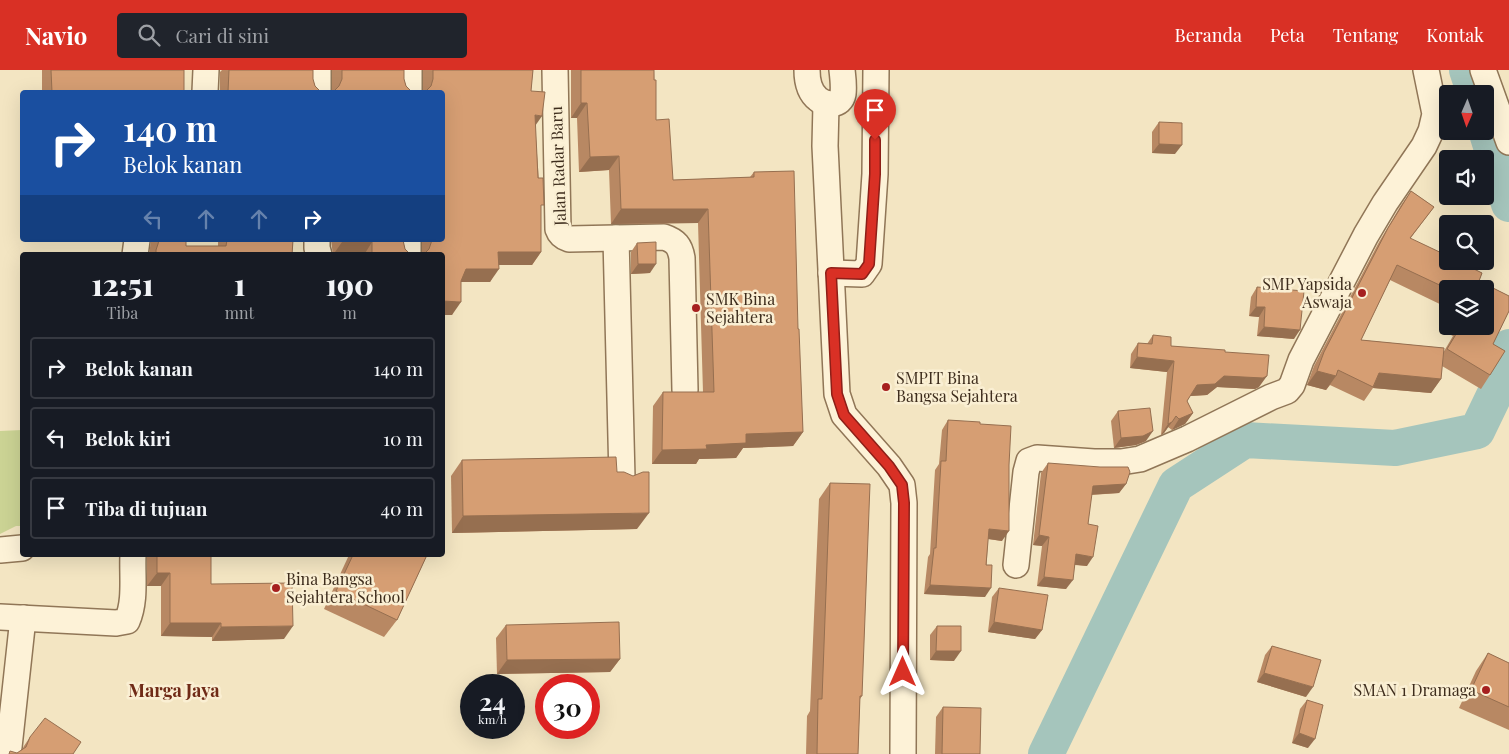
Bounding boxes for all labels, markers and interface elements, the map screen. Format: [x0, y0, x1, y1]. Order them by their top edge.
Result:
search box [117, 13, 467, 58]
text: Navio [25, 19, 87, 51]
icon: search [135, 21, 163, 49]
text: Cari di sini [175, 22, 269, 48]
text: Beranda [1174, 23, 1242, 47]
text: Peta [1270, 23, 1305, 47]
text: Tentang [1333, 23, 1398, 47]
text: Kontak [1426, 23, 1484, 47]
north arrow [1439, 85, 1494, 140]
map controls [1439, 85, 1494, 335]
pin [854, 89, 896, 140]
icon: arrive [861, 96, 889, 124]
text: 140 m [123, 104, 217, 151]
street label: Jalan Radar Baru [545, 106, 570, 227]
icon: right [40, 110, 105, 175]
text: Belok kanan [123, 149, 242, 179]
button: sound [1439, 150, 1494, 205]
icon: left [139, 205, 167, 233]
icon: ahead [192, 205, 220, 233]
icon: ahead [245, 205, 273, 233]
icon: right [298, 205, 326, 233]
button: search [1439, 215, 1494, 270]
text: 12:51 [91, 264, 154, 304]
text: 1 [234, 264, 245, 304]
text: 190 [325, 264, 374, 304]
place label: SMP Yapsida Aswaja [1262, 273, 1352, 312]
button: layers [1439, 280, 1494, 335]
marker: SMP Yapsida Aswaja [1356, 287, 1368, 299]
place label: SMK Bina Sejahtera [706, 288, 775, 327]
text: Tiba [107, 302, 138, 323]
text: mnt [225, 302, 254, 323]
text: m [343, 302, 357, 323]
marker: SMK Bina Sejahtera [690, 302, 702, 314]
icon: right [42, 354, 70, 382]
text: Belok kanan [85, 355, 193, 381]
text: 140 m [374, 355, 423, 381]
place label: SMPIT Bina Bangsa Sejahtera [896, 367, 1018, 406]
marker: SMPIT Bina Bangsa Sejahtera [880, 381, 892, 393]
icon: left [42, 424, 70, 452]
text: Belok kiri [85, 425, 171, 451]
text: 10 m [383, 425, 423, 451]
icon: arrive [42, 494, 70, 522]
text: Tiba di tujuan [85, 495, 207, 521]
text: 40 m [381, 495, 423, 521]
place label: Bina Bangsa Sejahtera School [286, 568, 405, 607]
marker: Bina Bangsa Sejahtera School [270, 582, 282, 594]
position arrow [876, 645, 928, 697]
speed limit sign: 30 [535, 674, 600, 739]
district label: Marga Jaya [128, 678, 220, 702]
place label: SMAN 1 Dramaga [1353, 679, 1476, 700]
text: 24 [479, 684, 506, 717]
marker: SMAN 1 Dramaga [1480, 684, 1492, 696]
text: km/h [478, 711, 507, 727]

